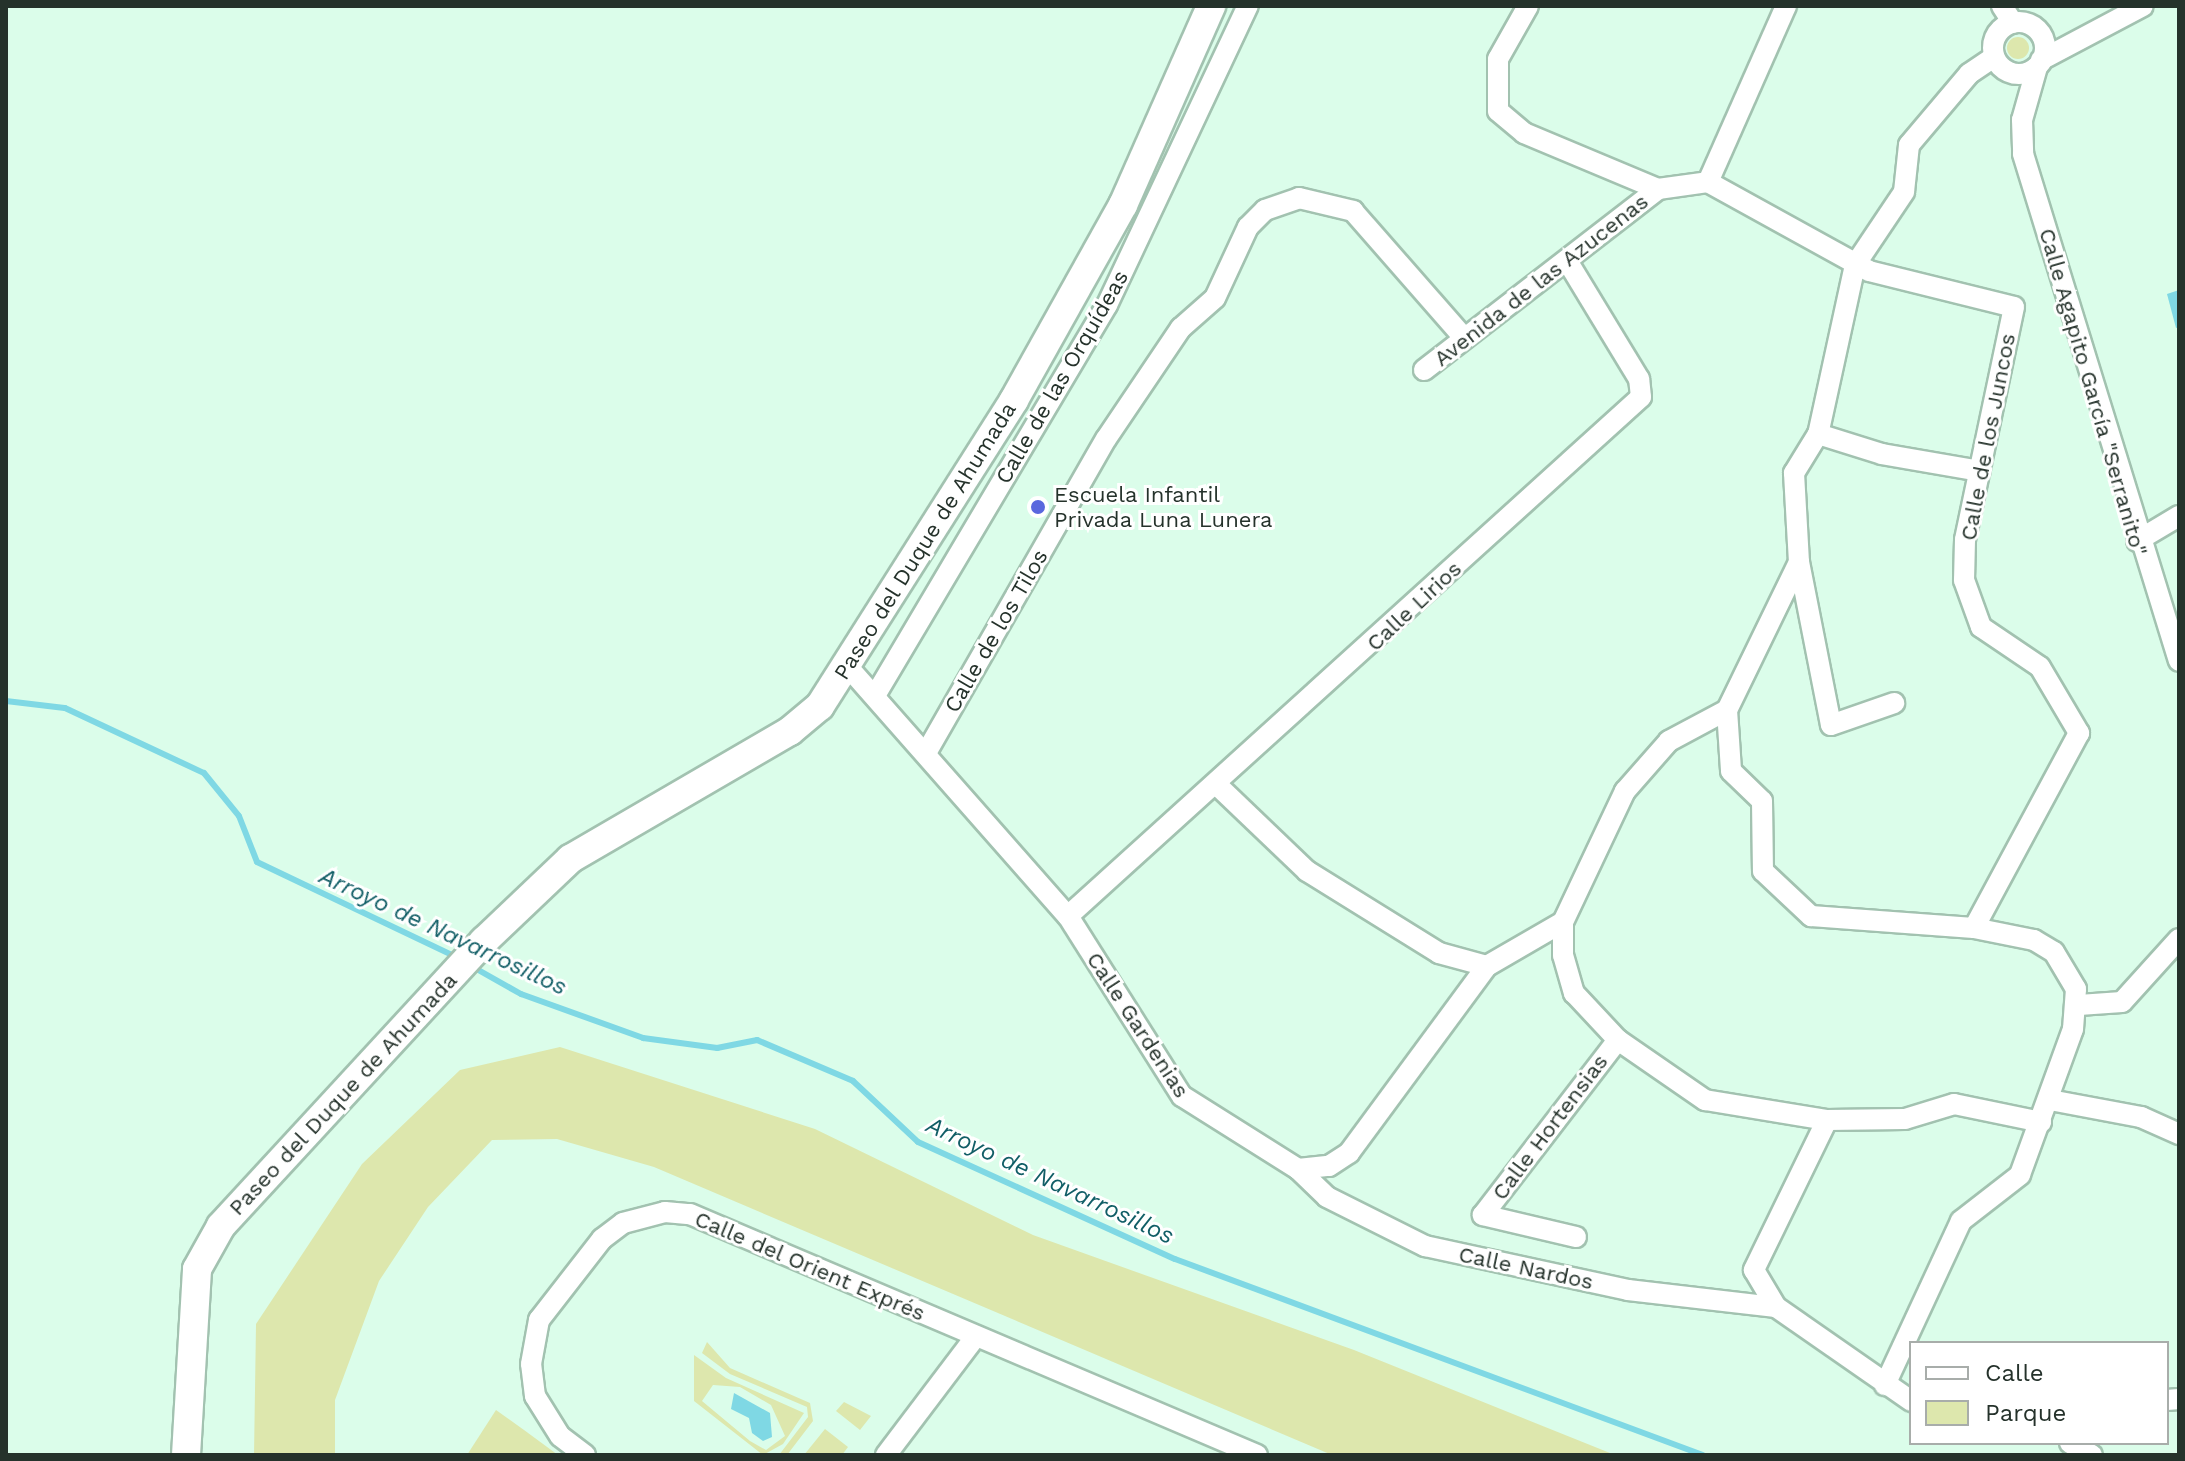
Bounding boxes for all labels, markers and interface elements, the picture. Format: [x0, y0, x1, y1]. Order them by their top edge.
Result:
street label: Avenida de las Azucenas [1428, 188, 1654, 372]
street label: Calle Agapito García "Serranito" [2033, 225, 2153, 559]
street label: Calle de las Orquídeas [990, 266, 1134, 488]
street label: Calle de los Juncos [1955, 331, 2021, 543]
street label: Paseo del Duque de Ahumada [828, 397, 1022, 685]
place label: Escuela Infantil Privada Luna Lunera [1054, 481, 1274, 532]
marker: Escuela Infantil Privada Luna Lunera [1029, 498, 1047, 516]
street label: Calle de los Tilos [938, 544, 1054, 718]
street label: Calle Lirios [1361, 555, 1467, 657]
water label: Arroyo de Navarrosillos [315, 862, 571, 1002]
street label: Calle Gardenias [1081, 947, 1195, 1103]
street label: Paseo del Duque de Ahumada [223, 967, 463, 1221]
street label: Calle Hortensias [1487, 1049, 1613, 1205]
water label: Arroyo de Navarrosillos [922, 1111, 1178, 1251]
street label: Calle del Orient Exprés [690, 1205, 930, 1327]
street label: Calle Nardos [1456, 1241, 1596, 1295]
legend [1909, 1341, 2169, 1445]
text: Calle [1985, 1359, 2044, 1387]
text: Parque [1985, 1399, 2066, 1427]

